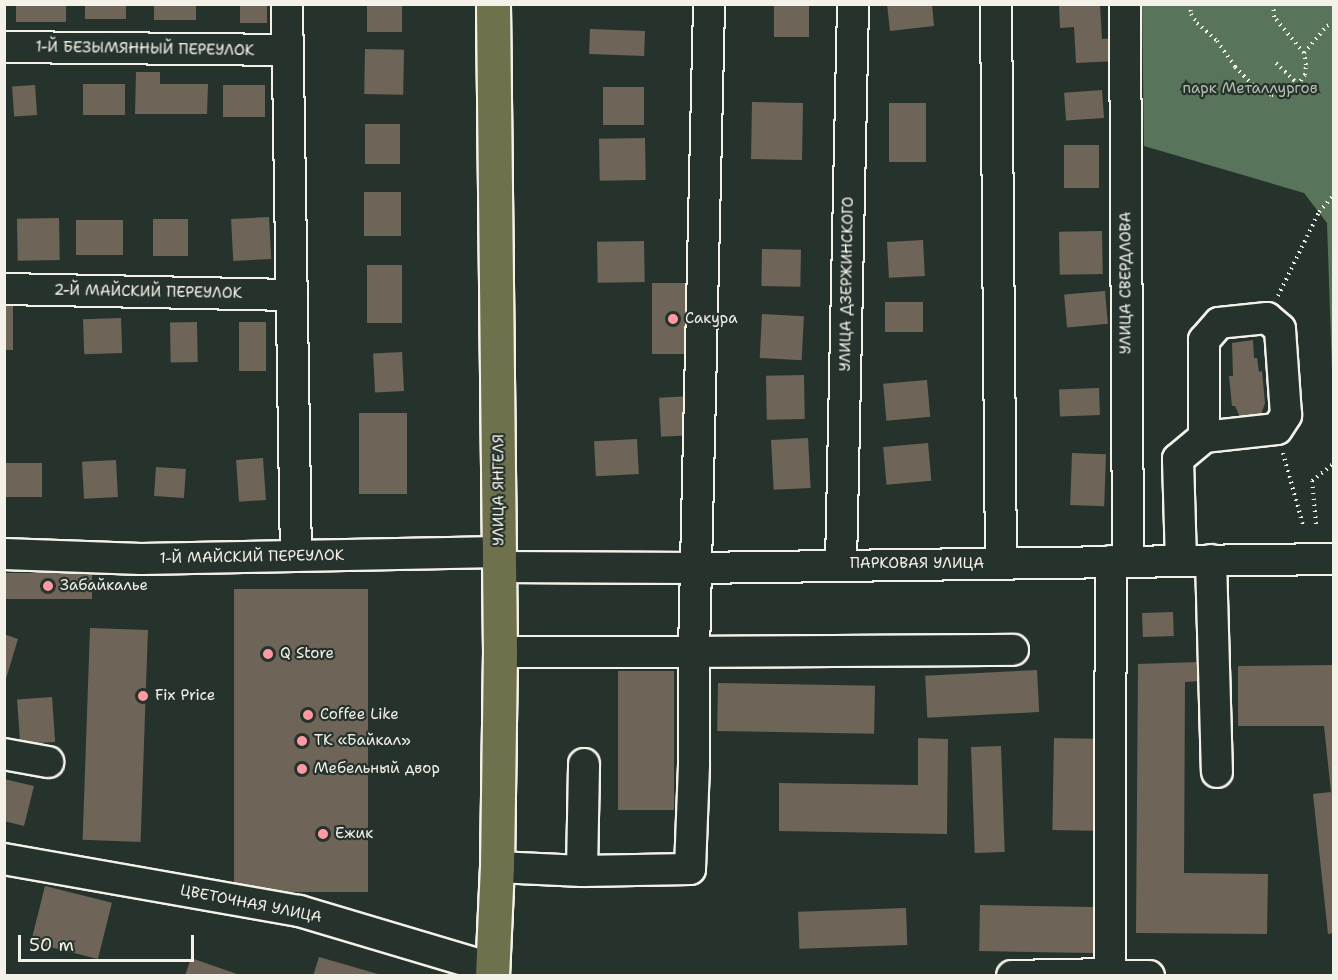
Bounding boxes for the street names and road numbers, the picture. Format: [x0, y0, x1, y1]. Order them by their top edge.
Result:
street label: 1-Й БЕЗЫМЯННЫЙ ПЕРЕУЛОК [35, 38, 255, 60]
street label: УЛИЦА ДЗЕРЖИНСКОГО [836, 196, 858, 372]
street label: УЛИЦА СВЕРДЛОВА [1117, 212, 1135, 354]
street label: 2-Й МАЙСКИЙ ПЕРЕУЛОК [54, 281, 242, 303]
street label: УЛИЦА ЯНГЕЛЯ [490, 434, 508, 546]
street label: 1-Й МАЙСКИЙ ПЕРЕУЛОК [159, 546, 345, 568]
street label: ПАРКОВАЯ УЛИЦА [850, 555, 984, 573]
street label: ЦВЕТОЧНАЯ УЛИЦА [179, 881, 323, 927]

